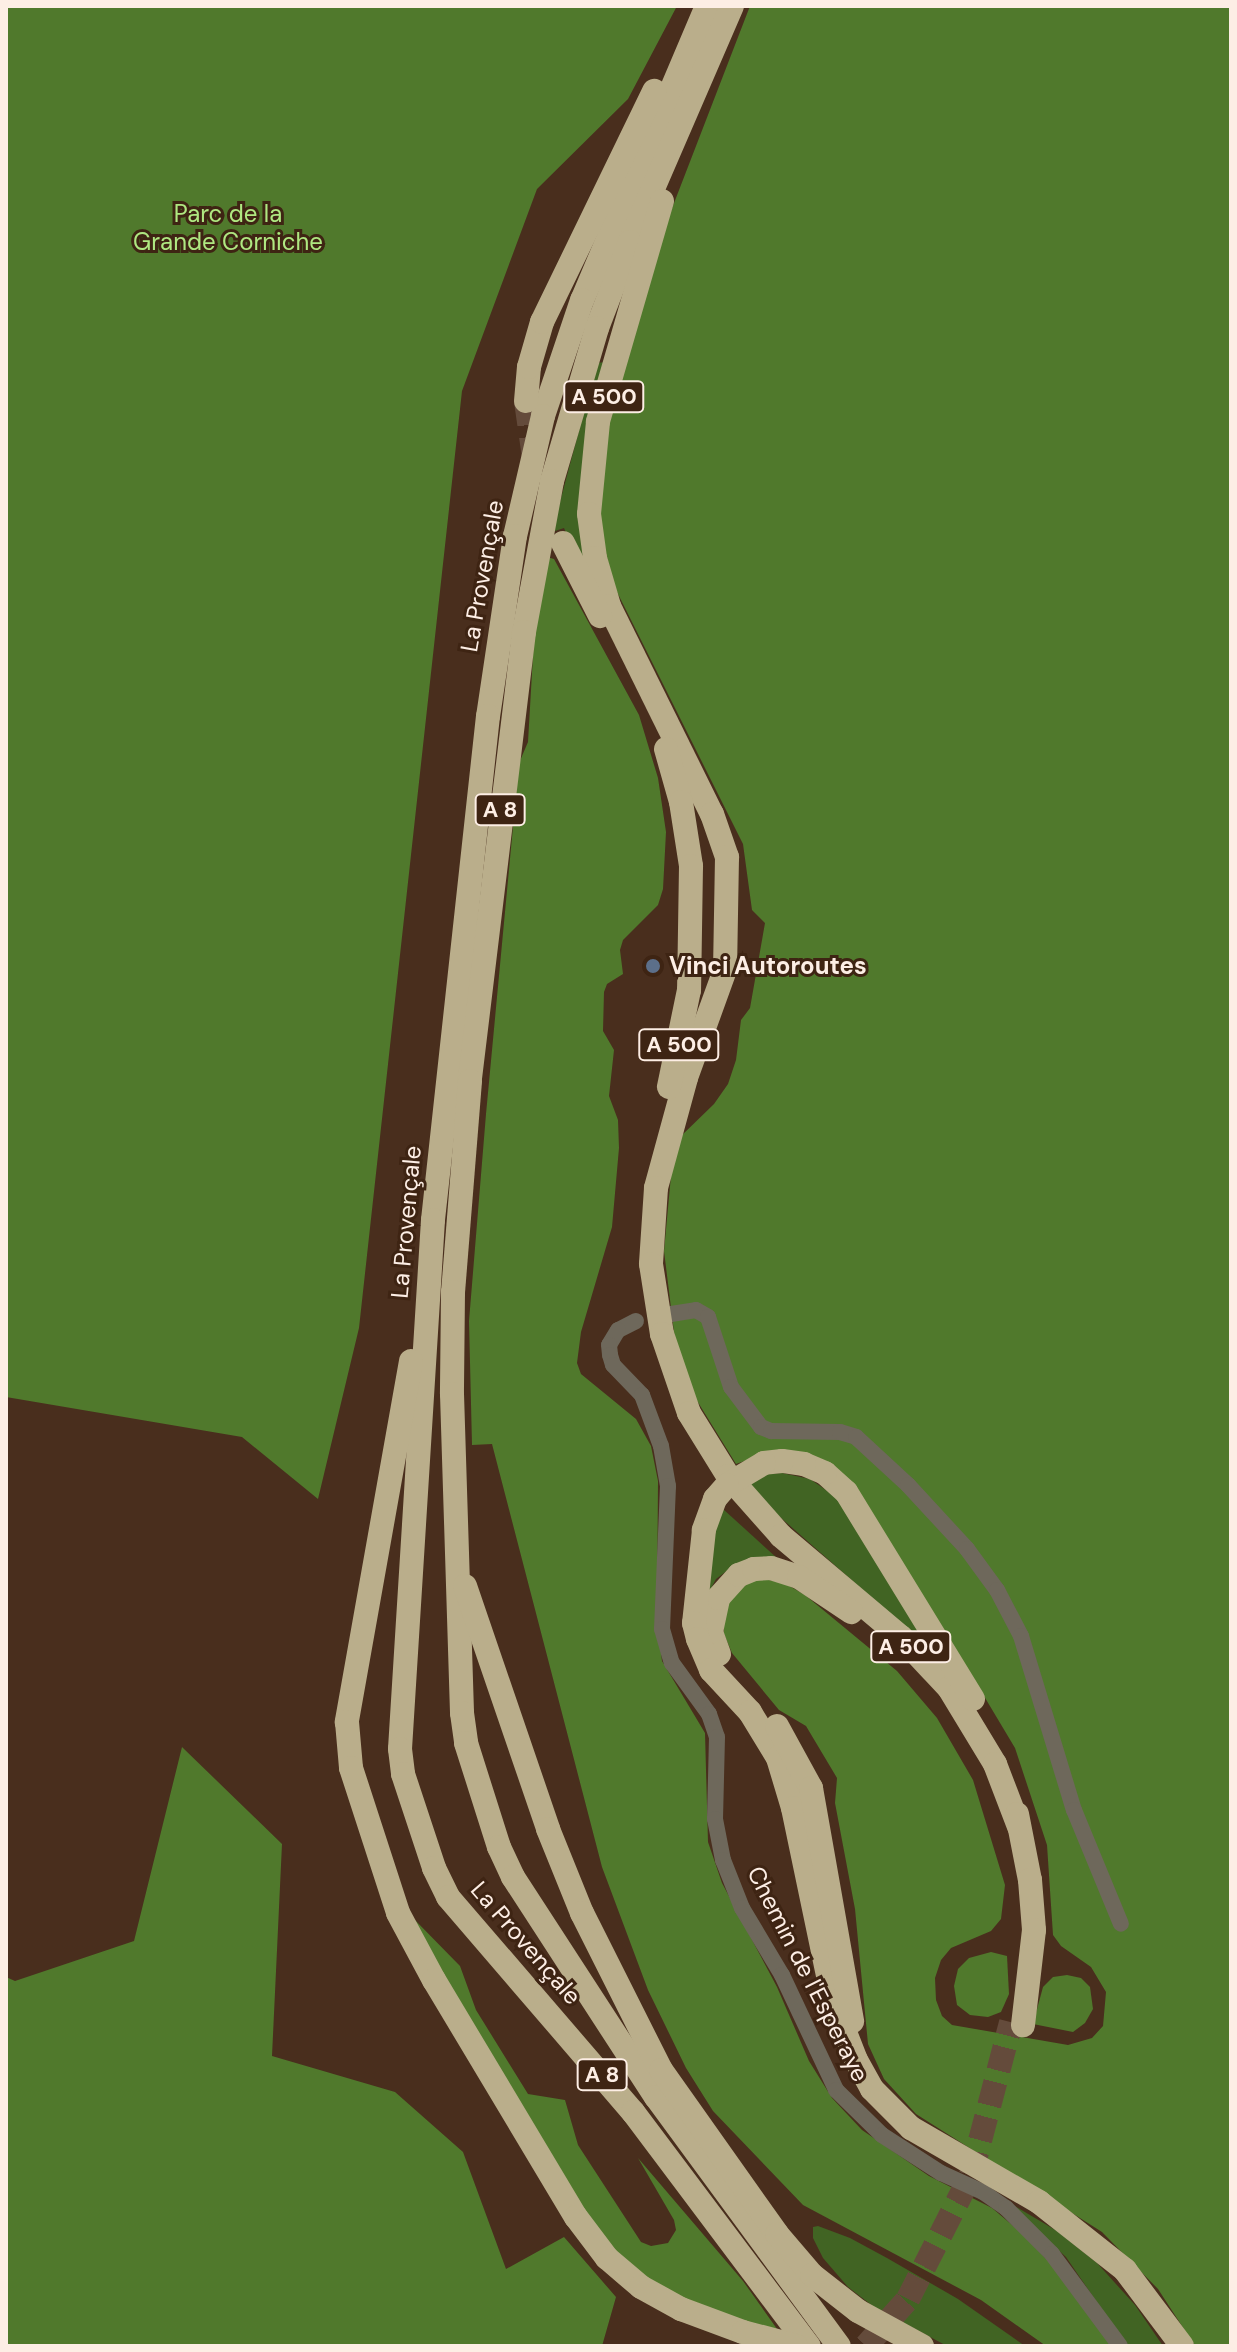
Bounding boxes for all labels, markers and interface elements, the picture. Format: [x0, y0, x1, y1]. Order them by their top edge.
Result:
park label: Parc de la Grande Corniche [133, 200, 323, 256]
road number: A 500 [562, 379, 646, 415]
street label: La Provençale [455, 498, 509, 654]
road number: A 8 [474, 792, 526, 828]
place label: Vinci Autoroutes [669, 952, 867, 980]
marker: Vinci Autoroutes [644, 957, 662, 975]
road number: A 500 [637, 1027, 721, 1063]
street label: La Provençale [385, 1144, 427, 1300]
road number: A 500 [869, 1629, 953, 1665]
street label: Chemin de l'Esperaye [741, 1861, 875, 2087]
street label: La Provençale [465, 1876, 587, 2010]
road number: A 8 [576, 2057, 628, 2093]

